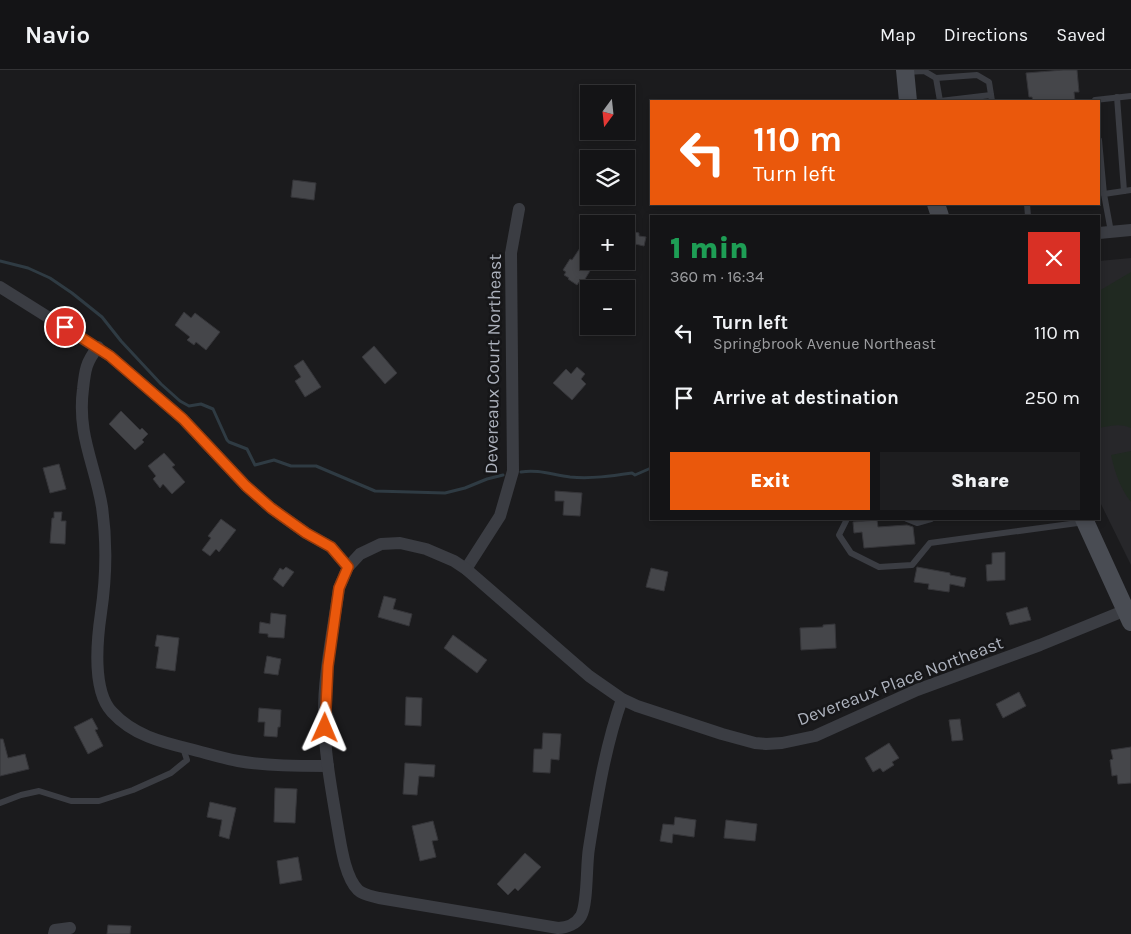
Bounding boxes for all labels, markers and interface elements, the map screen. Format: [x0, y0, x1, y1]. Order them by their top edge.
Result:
text: Navio [25, 21, 90, 49]
text: Map [880, 24, 916, 46]
text: Directions [944, 24, 1028, 46]
text: Saved [1056, 24, 1106, 46]
north arrow [580, 85, 635, 140]
map controls [580, 85, 635, 335]
text: 110 m [753, 119, 842, 160]
icon: left [670, 120, 735, 185]
button: layers [580, 150, 635, 205]
text: Turn left [753, 161, 836, 187]
button: + [580, 215, 635, 270]
text: 1 min [670, 230, 749, 266]
button: close [1028, 232, 1080, 284]
street label: Devereaux Court Northeast [480, 253, 506, 474]
text: 360 m · 16:34 [670, 267, 764, 286]
button: − [580, 280, 635, 335]
pin [44, 306, 86, 348]
text: Turn left [713, 312, 788, 334]
icon: arrive [51, 313, 79, 341]
icon: left [670, 319, 698, 347]
text: 110 m [1034, 322, 1080, 344]
text: Springbrook Avenue Northeast [713, 334, 936, 353]
icon: arrive [670, 384, 698, 412]
text: Arrive at destination [713, 387, 899, 409]
text: 250 m [1025, 387, 1080, 409]
button: Exit [670, 452, 870, 510]
button: Share [880, 452, 1080, 510]
street label: Devereaux Place Northeast [794, 631, 1006, 730]
position arrow [298, 701, 350, 753]

